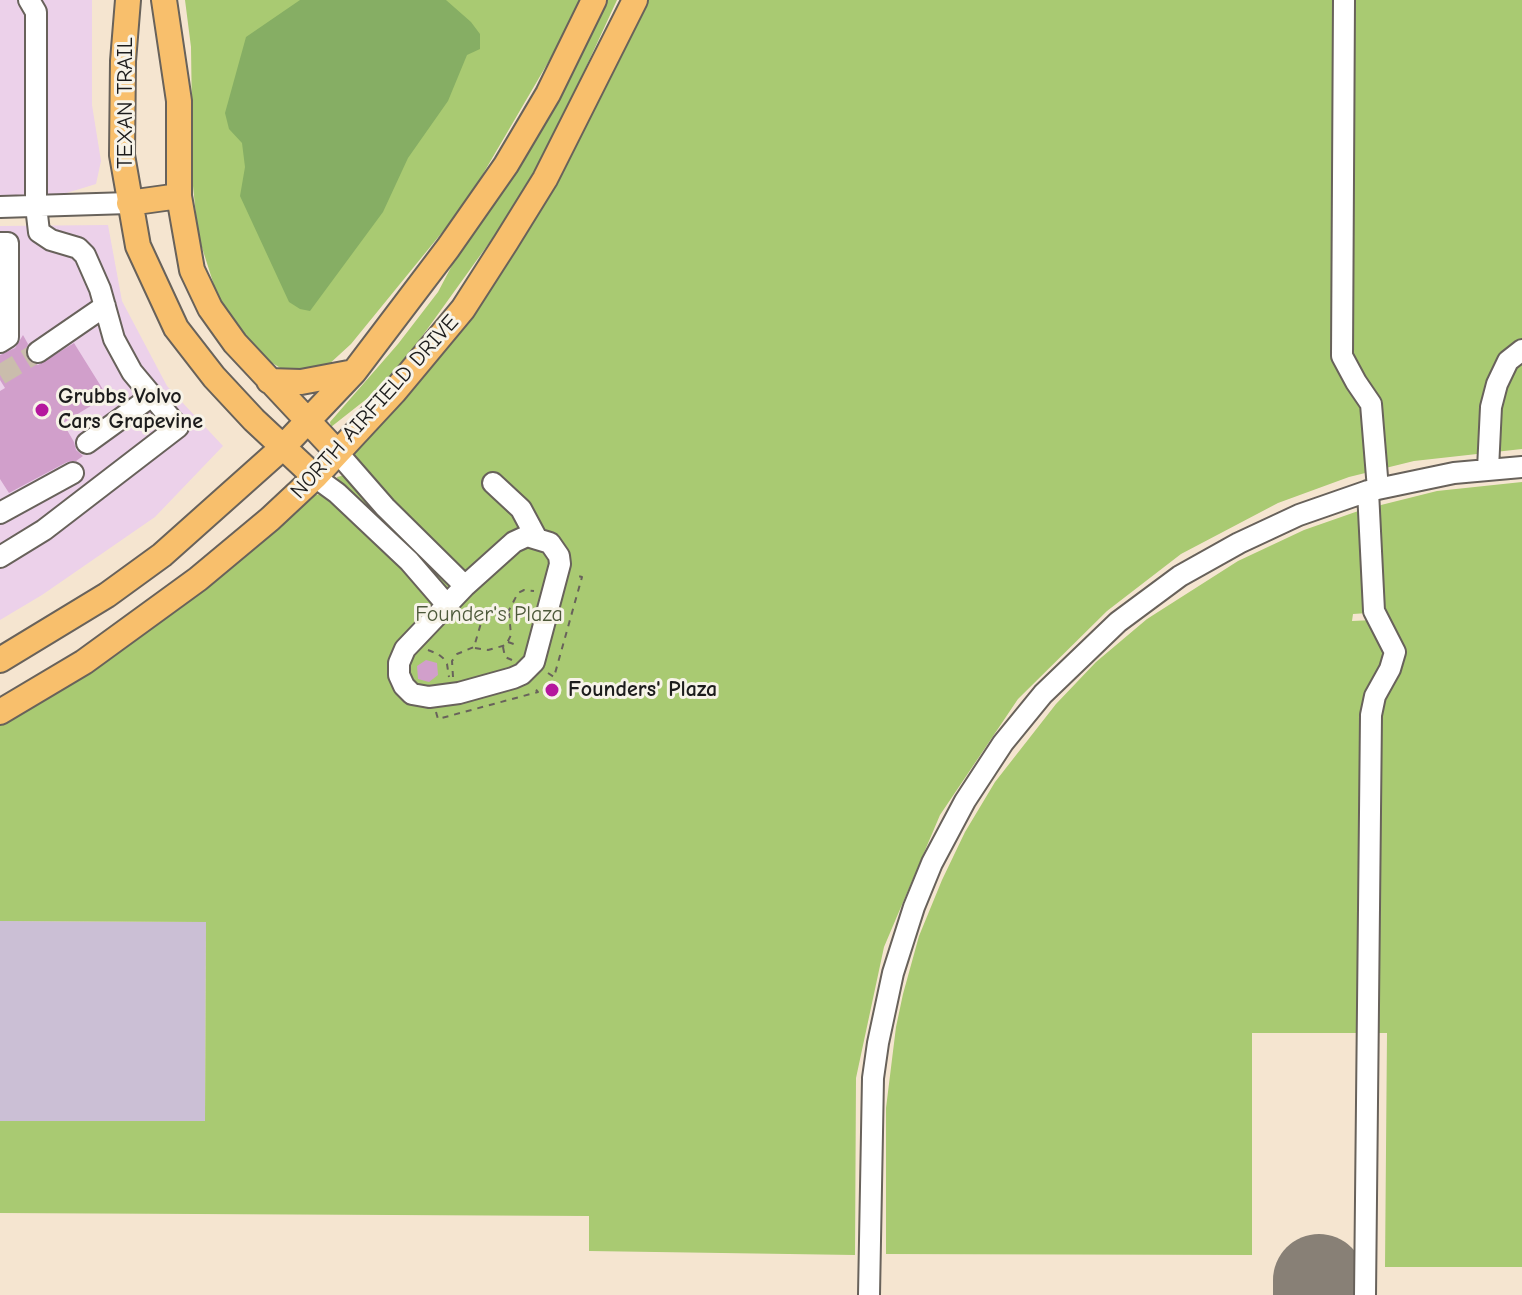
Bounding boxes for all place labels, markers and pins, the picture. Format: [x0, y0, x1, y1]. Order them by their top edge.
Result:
place label: Grubbs Volvo Cars Grapevine [58, 384, 203, 436]
marker: Grubbs Volvo Cars Grapevine [33, 401, 51, 419]
place label: Founders' Plaza [568, 677, 717, 703]
marker: Founders' Plaza [543, 681, 561, 699]

